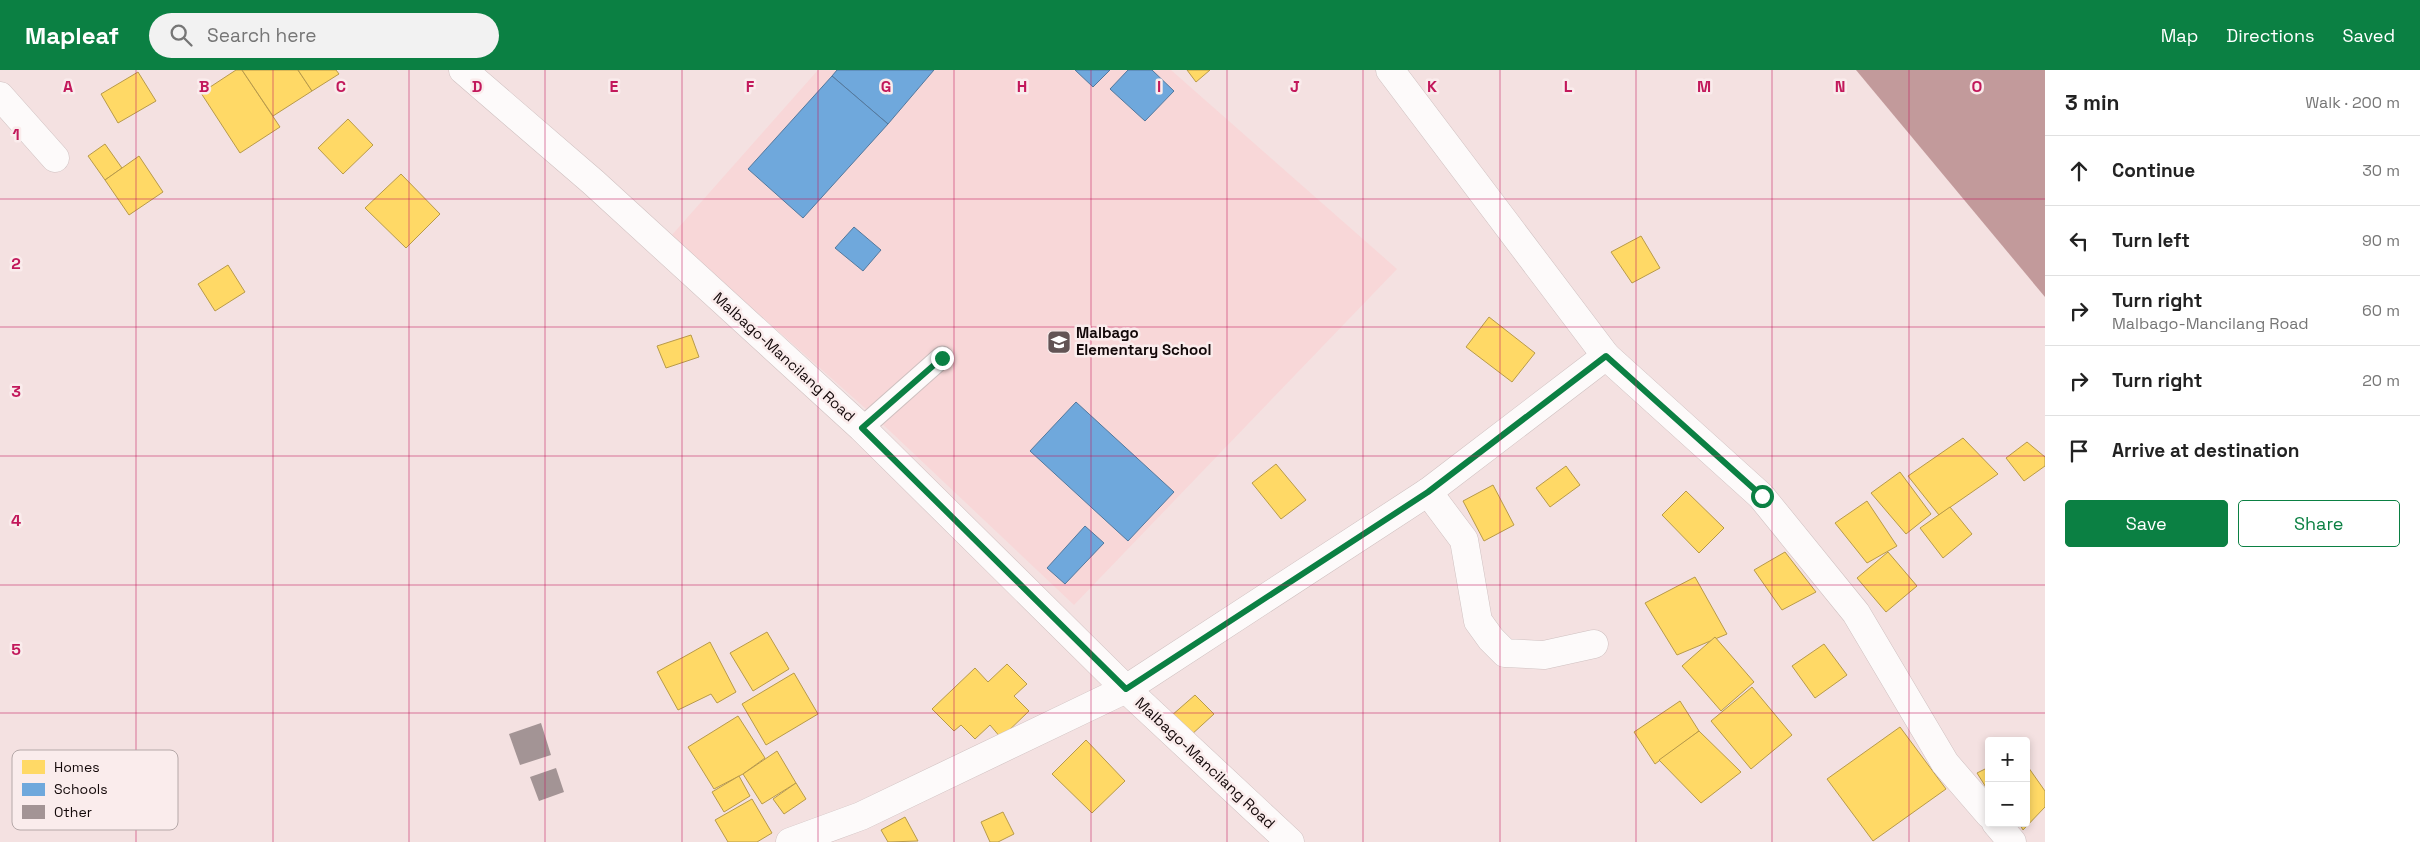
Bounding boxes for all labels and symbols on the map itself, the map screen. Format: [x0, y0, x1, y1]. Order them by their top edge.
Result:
text: A [63, 76, 73, 97]
text: B [199, 76, 209, 97]
text: C [336, 76, 346, 97]
text: D [472, 76, 482, 97]
text: E [610, 76, 619, 97]
text: F [746, 76, 755, 97]
text: G [881, 76, 891, 97]
text: H [1017, 76, 1027, 97]
text: I [1157, 76, 1161, 97]
text: J [1290, 76, 1300, 97]
text: K [1427, 76, 1437, 97]
text: L [1564, 76, 1573, 97]
text: M [1697, 76, 1711, 97]
text: N [1835, 76, 1845, 97]
text: O [1972, 76, 1983, 97]
text: 1 [12, 124, 20, 145]
text: 2 [11, 253, 21, 274]
street label: Malbago-Mancilang Road [709, 288, 859, 425]
place label: Malbago Elementary School [1076, 323, 1211, 359]
school or university icon: Malbago Elementary School [1046, 329, 1072, 355]
route end [931, 347, 954, 370]
text: 3 [11, 381, 21, 402]
route start [1751, 485, 1774, 508]
text: 4 [11, 510, 21, 531]
text: 5 [11, 639, 21, 660]
street label: Malbago-Mancilang Road [1131, 693, 1279, 832]
legend [12, 750, 178, 830]
text: Homes [54, 758, 100, 776]
text: Schools [54, 780, 108, 798]
text: Other [54, 803, 92, 821]

